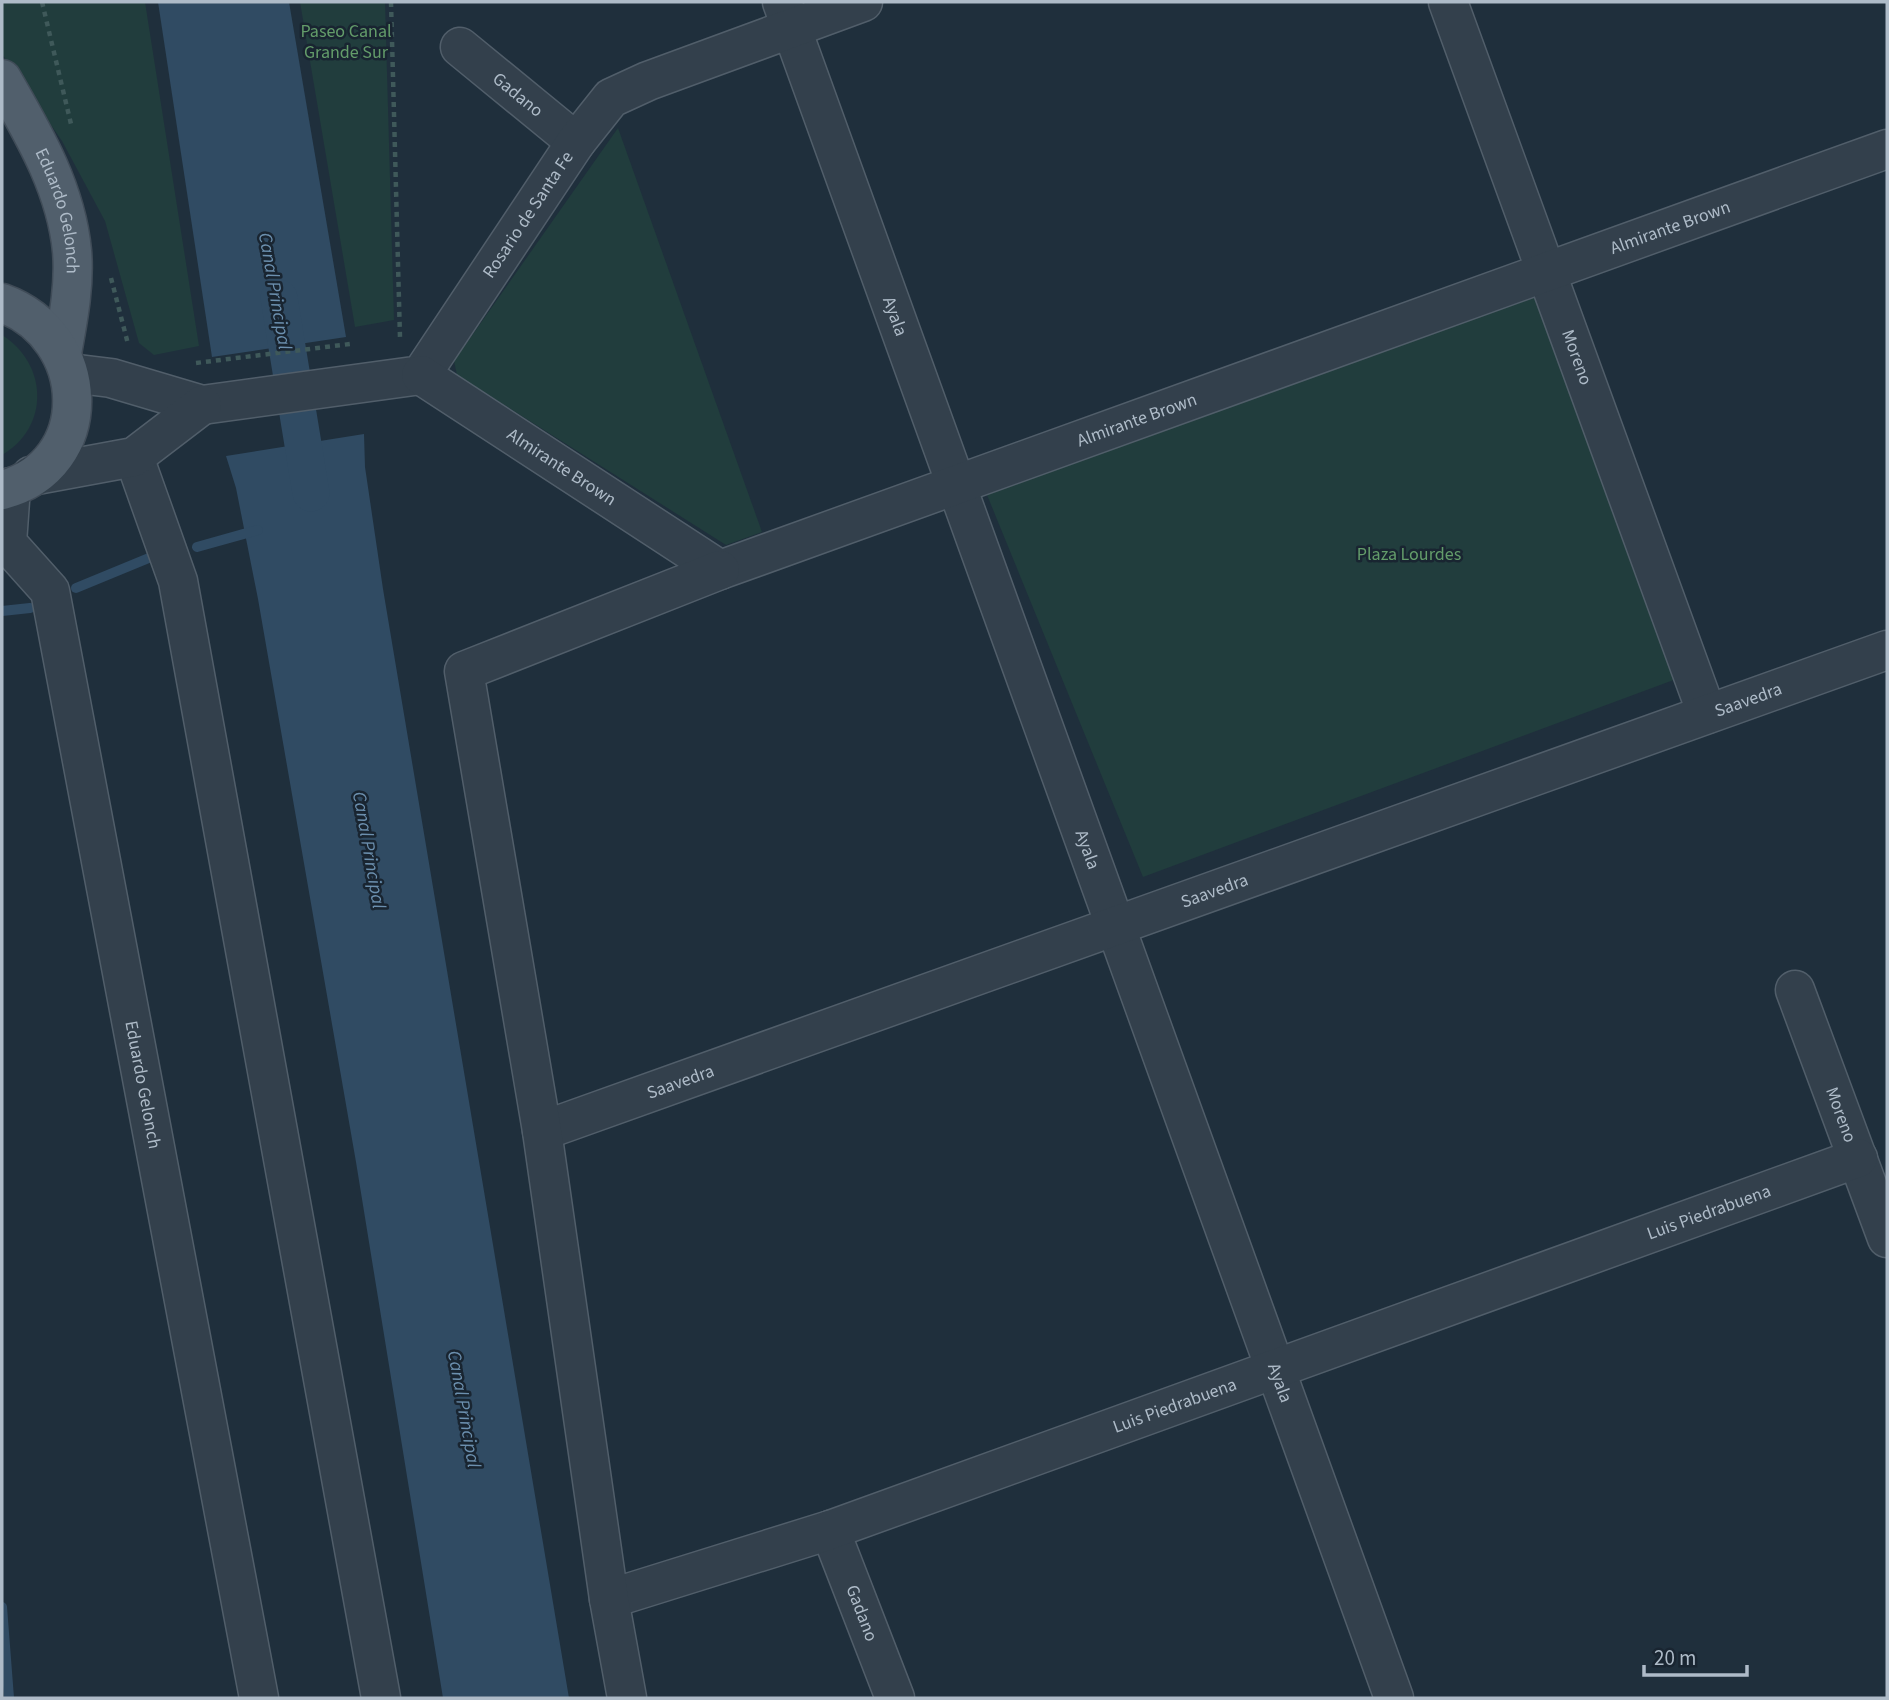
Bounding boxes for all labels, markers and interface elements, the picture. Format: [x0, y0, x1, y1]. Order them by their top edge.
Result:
park label: Paseo Canal Grande Sur [300, 19, 392, 65]
street label: Gadano [487, 67, 548, 123]
street label: Eduardo Gelonch [29, 144, 85, 274]
street label: Rosario de Santa Fe [477, 146, 579, 283]
street label: Almirante Brown [1607, 195, 1734, 261]
water label: Canal Principal [251, 231, 298, 352]
street label: Ayala [876, 293, 914, 340]
street label: Moreno [1555, 326, 1598, 389]
street label: Almirante Brown [1073, 387, 1200, 453]
street label: Almirante Brown [502, 422, 621, 512]
park label: Plaza Lourdes [1357, 542, 1461, 567]
street label: Saavedra [1711, 677, 1786, 724]
water label: Canal Principal [345, 790, 392, 911]
street label: Ayala [1069, 826, 1106, 873]
street label: Saavedra [1177, 867, 1252, 915]
street label: Eduardo Gelonch [118, 1019, 167, 1151]
street label: Saavedra [643, 1058, 718, 1106]
street label: Moreno [1819, 1084, 1863, 1146]
street label: Luis Piedrabuena [1643, 1179, 1774, 1246]
water label: Canal Principal [440, 1349, 487, 1470]
street label: Ayala [1261, 1360, 1298, 1406]
street label: Luis Piedrabuena [1109, 1372, 1240, 1440]
street label: Gadano [839, 1581, 884, 1645]
scale bar [1644, 1634, 1747, 1678]
text: 20 m [1654, 1643, 1696, 1673]

